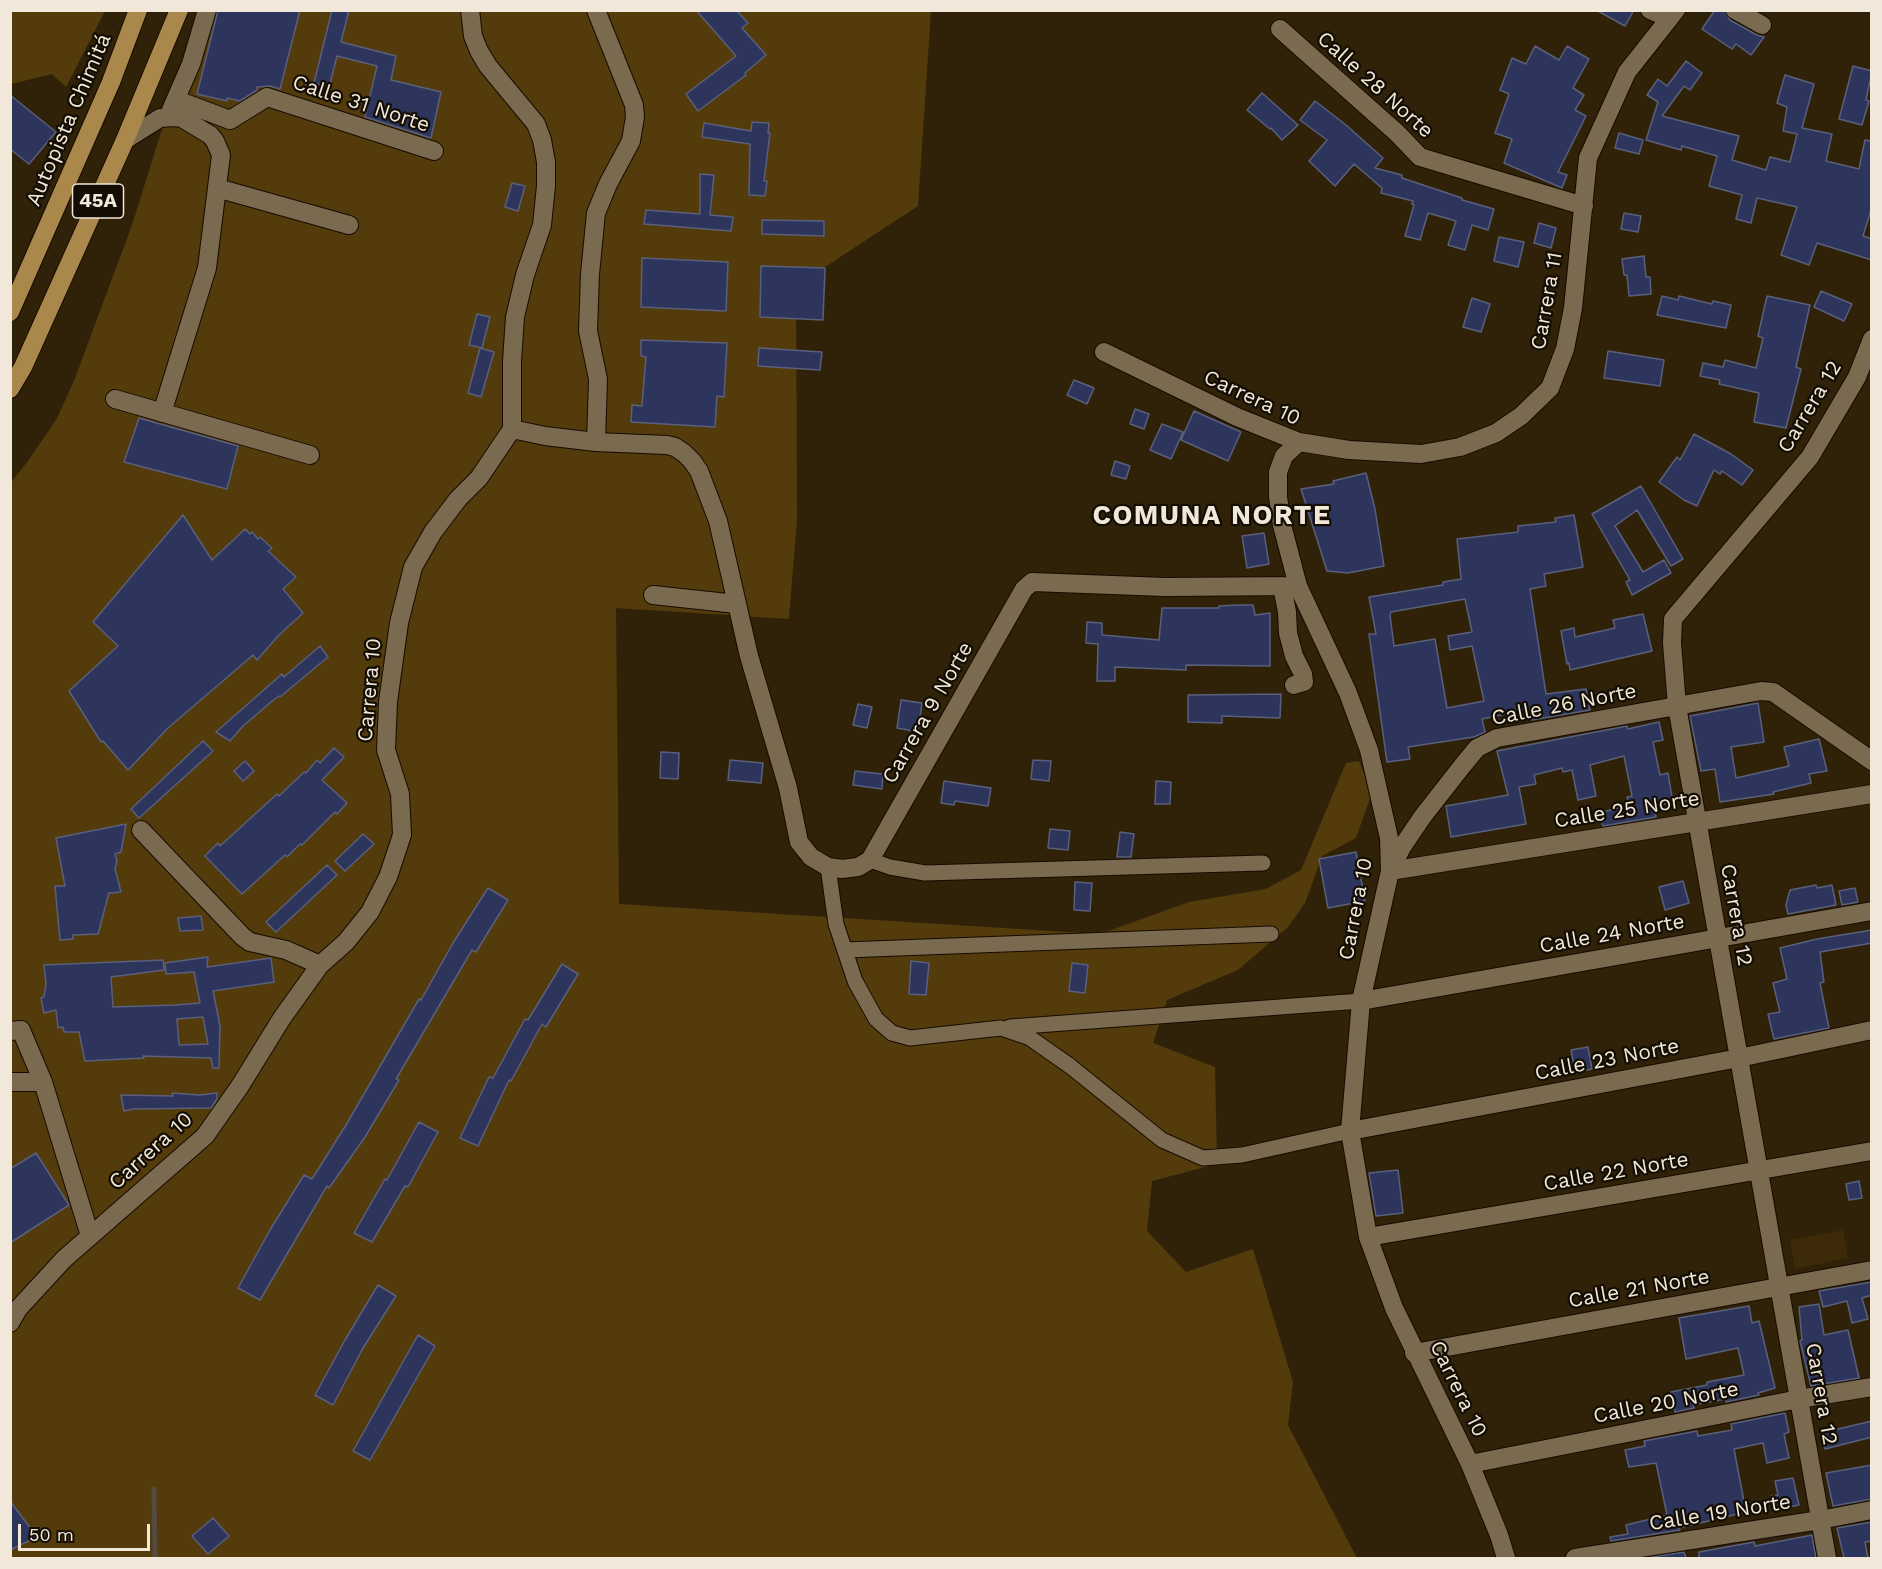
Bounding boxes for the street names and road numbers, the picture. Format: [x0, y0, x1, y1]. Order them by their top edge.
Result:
street label: Calle 28 Norte [1312, 26, 1438, 144]
street label: Autopista Chimitá [21, 30, 117, 210]
street label: Calle 31 Norte [289, 70, 433, 138]
road number: 45A [72, 184, 124, 218]
street label: Carrera 11 [1526, 250, 1568, 352]
street label: Carrera 12 [1773, 356, 1847, 458]
street label: Carrera 10 [1200, 365, 1304, 431]
street label: Carrera 10 [353, 637, 387, 743]
street label: Carrera 9 Norte [877, 638, 979, 788]
street label: Calle 26 Norte [1489, 679, 1639, 731]
street label: Calle 25 Norte [1553, 786, 1701, 834]
street label: Carrera 10 [1334, 856, 1378, 962]
street label: Carrera 12 [1715, 862, 1757, 968]
street label: Calle 24 Norte [1538, 909, 1686, 959]
street label: Calle 23 Norte [1533, 1034, 1681, 1086]
street label: Carrera 10 [104, 1107, 198, 1195]
street label: Calle 22 Norte [1542, 1147, 1690, 1197]
street label: Calle 21 Norte [1567, 1264, 1711, 1314]
street label: Carrera 10 [1424, 1337, 1492, 1441]
street label: Carrera 12 [1800, 1341, 1842, 1447]
street label: Calle 20 Norte [1591, 1377, 1741, 1429]
street label: Calle 19 Norte [1647, 1489, 1793, 1537]

